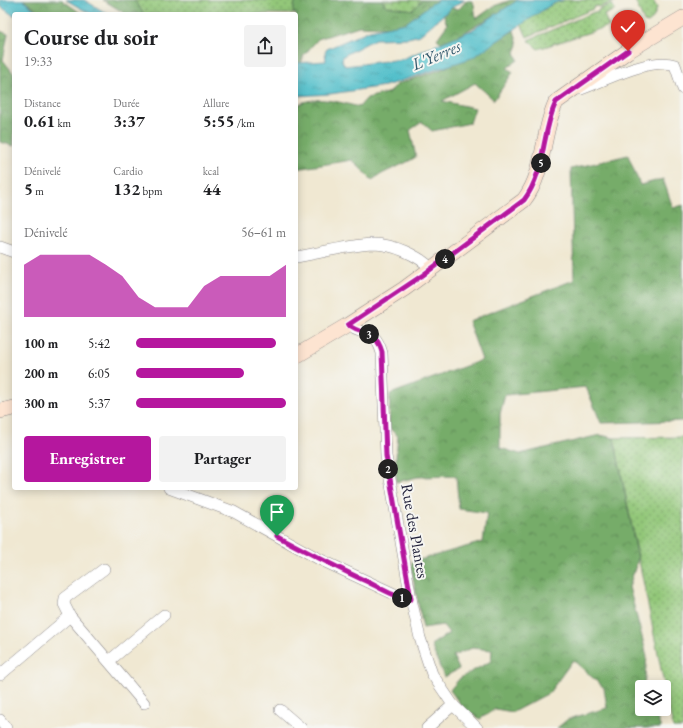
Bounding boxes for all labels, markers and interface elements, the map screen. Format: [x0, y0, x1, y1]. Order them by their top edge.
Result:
pin [611, 10, 645, 51]
icon: check [617, 16, 639, 38]
text: Course du soir [24, 23, 158, 52]
button: share [244, 25, 286, 67]
water label: L'Yerres [407, 35, 464, 76]
text: 19:33 [24, 53, 52, 70]
text: Distance [24, 96, 61, 110]
text: Durée [113, 96, 140, 110]
text: Allure [203, 96, 229, 110]
text: 0.61 [24, 110, 55, 132]
text: 3:37 [113, 110, 145, 132]
text: 5:55 [203, 110, 234, 132]
text: km [55, 116, 71, 130]
text: /km [234, 116, 255, 130]
pin: 5 [531, 153, 551, 173]
text: 5 [538, 156, 544, 170]
text: Dénivelé [24, 164, 61, 178]
text: Cardio [113, 164, 143, 178]
text: kcal [203, 164, 219, 178]
text: 5 [24, 178, 33, 200]
text: 132 [113, 178, 140, 200]
text: 44 [203, 178, 221, 200]
text: m [33, 184, 44, 198]
text: bpm [140, 184, 162, 198]
text: Dénivelé [24, 224, 68, 241]
text: 56–61 m [241, 224, 286, 241]
pin: 4 [435, 249, 455, 269]
text: 4 [442, 252, 448, 266]
pin: 3 [359, 324, 379, 344]
text: 3 [366, 327, 372, 341]
text: 100 m [24, 335, 58, 352]
text: 5:42 [88, 335, 110, 352]
text: 200 m [24, 365, 58, 382]
text: 6:05 [88, 365, 110, 382]
text: 300 m [24, 395, 58, 412]
text: 5:37 [88, 395, 110, 412]
button: Enregistrer [24, 436, 151, 482]
button: Partager [159, 436, 286, 482]
pin: 2 [378, 459, 398, 479]
text: 2 [385, 462, 391, 476]
street label: Rue des Plantes [396, 482, 434, 580]
pin [260, 495, 294, 536]
icon: arrive [266, 501, 288, 523]
pin: 1 [392, 588, 412, 608]
text: 1 [399, 591, 405, 605]
map controls [635, 680, 671, 716]
button: layers [635, 680, 671, 716]

